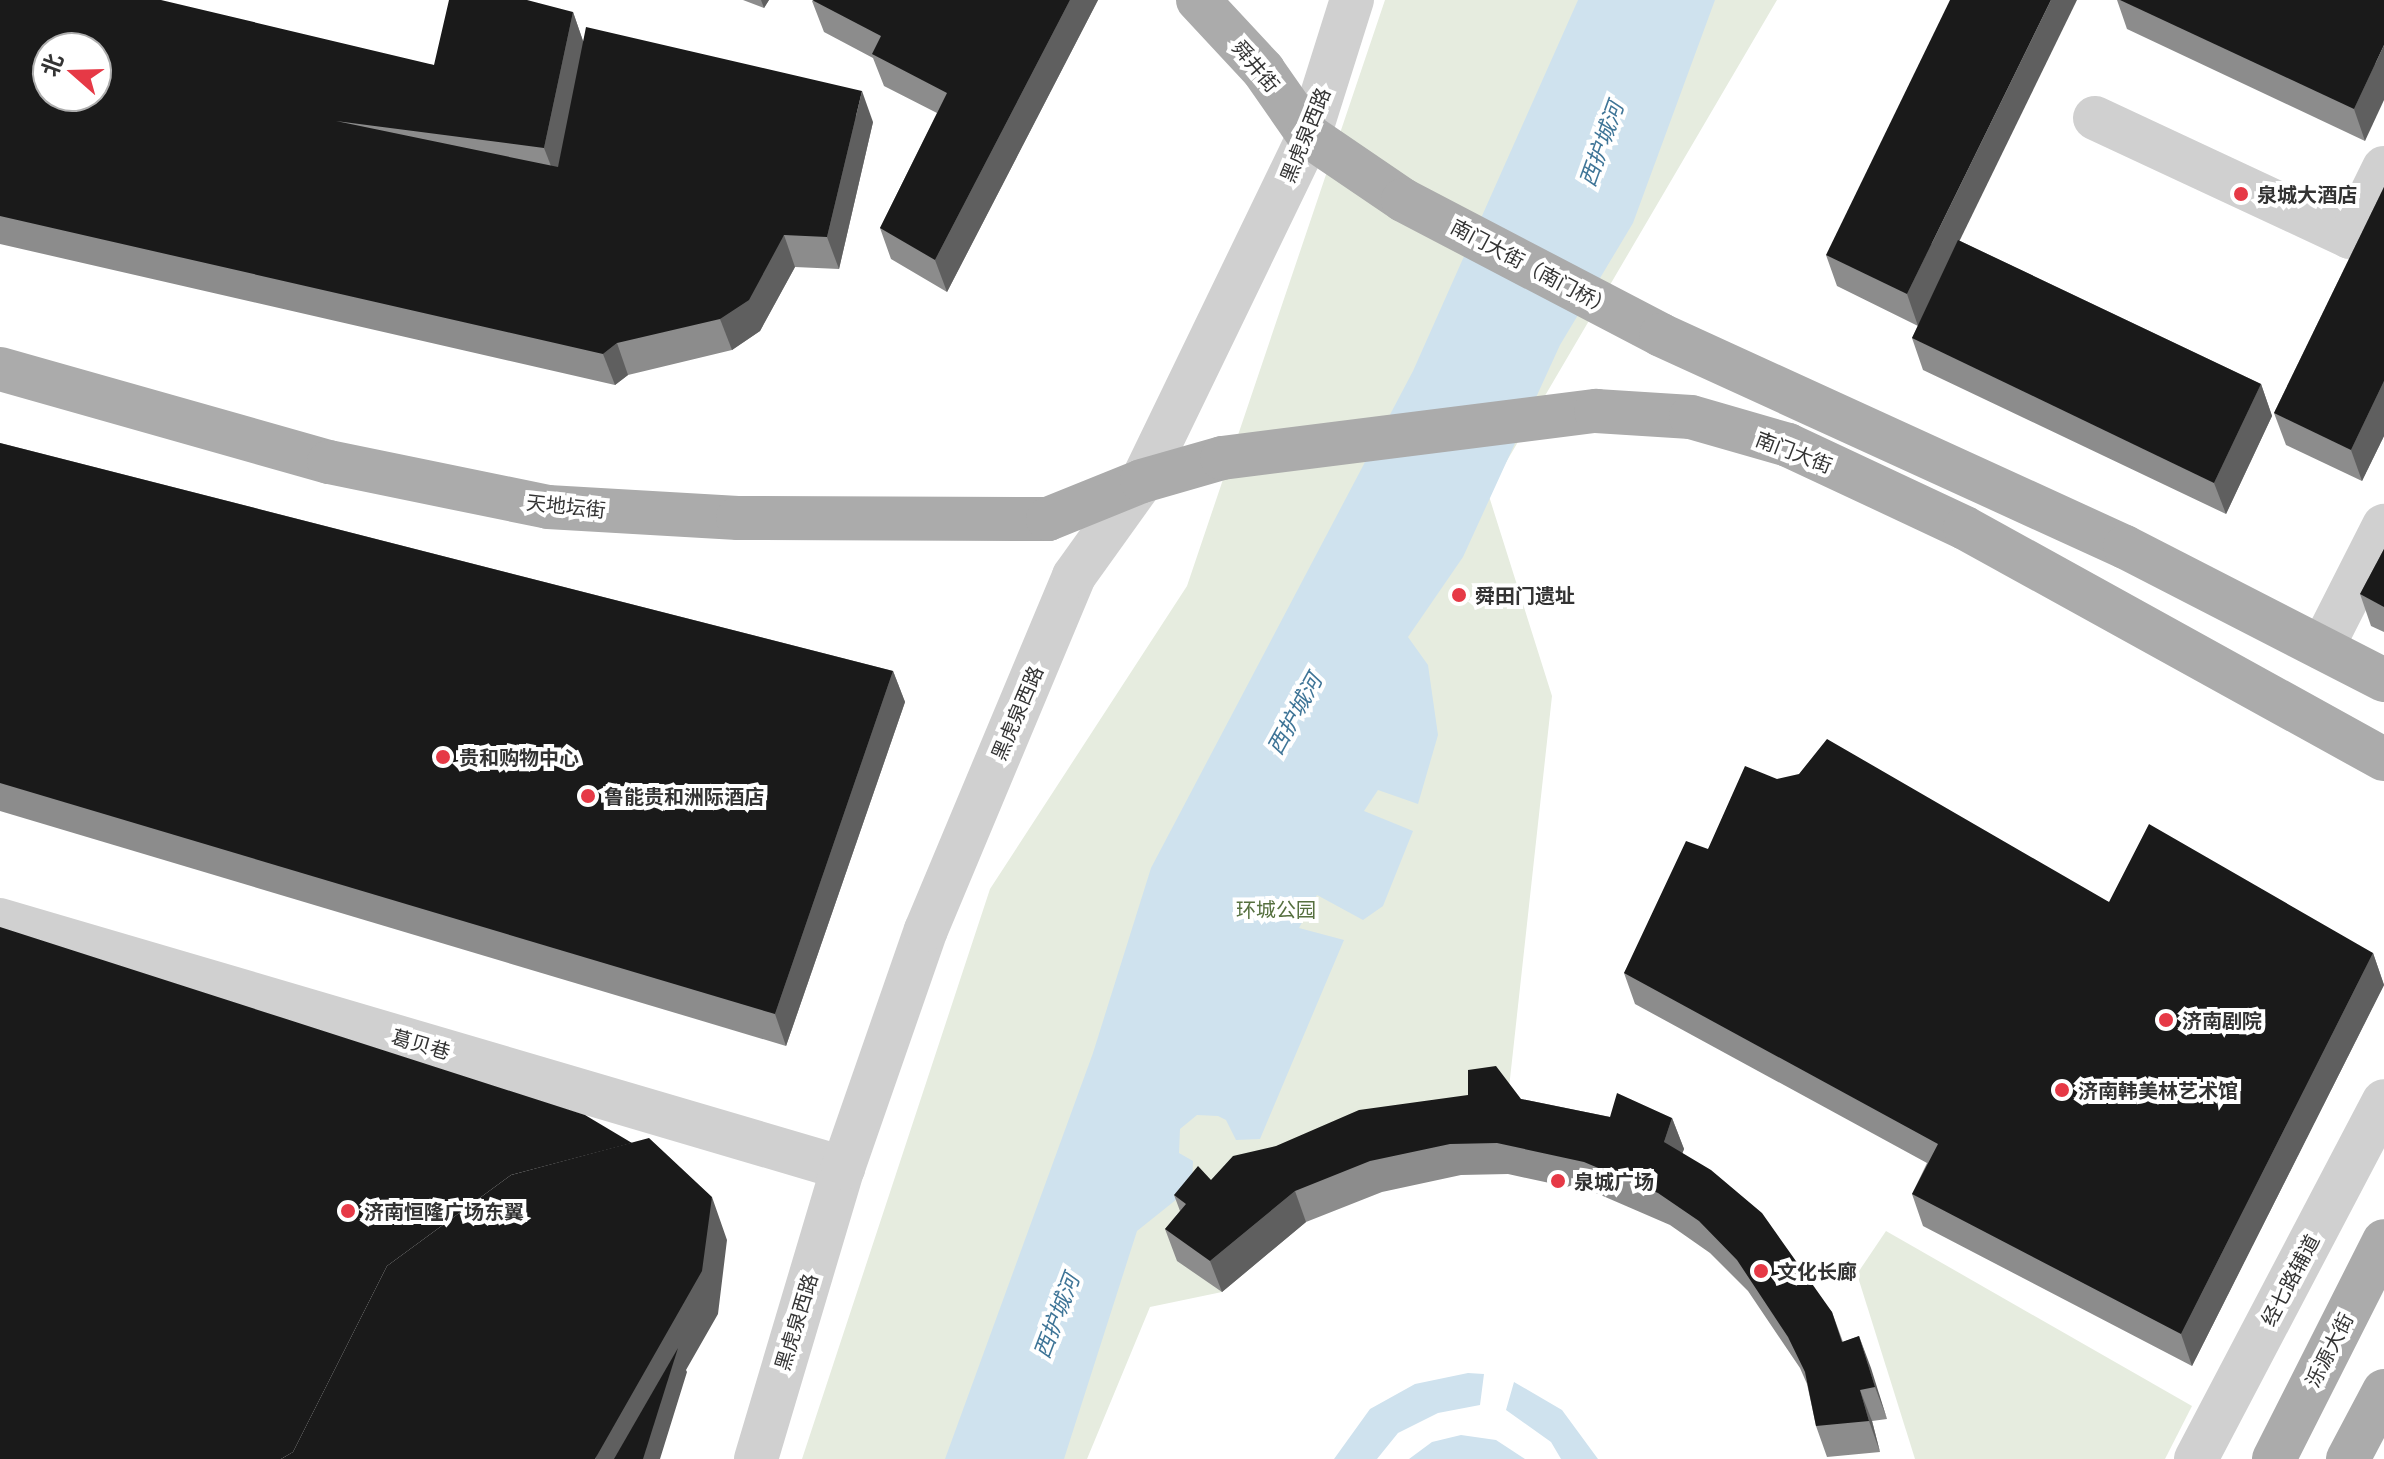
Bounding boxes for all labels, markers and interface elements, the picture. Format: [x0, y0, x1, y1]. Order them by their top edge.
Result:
north arrow [32, 32, 112, 112]
street label: 舜井街 [1228, 35, 1284, 97]
text: 北 [33, 49, 69, 80]
street label: 黑虎泉西路 [1275, 84, 1335, 186]
water label: 西护城河 [1574, 98, 1628, 190]
place label: 泉城大酒店 [2257, 182, 2357, 206]
marker: 泉城大酒店 [2232, 185, 2250, 203]
street label: 南门大街（南门桥） [1447, 214, 1617, 320]
street label: 南门大街 [1752, 426, 1836, 478]
street label: 天地坛街 [525, 490, 607, 522]
place label: 舜田门遗址 [1475, 583, 1575, 607]
marker: 舜田门遗址 [1450, 586, 1468, 604]
street label: 黑虎泉西路 [986, 662, 1048, 764]
water label: 西护城河 [1261, 669, 1327, 759]
place label: 贵和购物中心 [459, 745, 579, 769]
marker: 贵和购物中心 [434, 748, 452, 766]
place label: 鲁能贵和洲际酒店 [604, 784, 764, 808]
marker: 鲁能贵和洲际酒店 [579, 787, 597, 805]
park label: 环城公园 [1236, 897, 1316, 921]
place label: 济南剧院 [2182, 1008, 2262, 1032]
marker: 济南剧院 [2157, 1011, 2175, 1029]
street label: 葛贝巷 [389, 1024, 453, 1064]
place label: 济南韩美林艺术馆 [2078, 1078, 2238, 1102]
marker: 济南韩美林艺术馆 [2053, 1081, 2071, 1099]
place label: 泉城广场 [1574, 1169, 1654, 1193]
marker: 泉城广场 [1549, 1172, 1567, 1190]
place label: 济南恒隆广场东翼 [364, 1199, 524, 1223]
marker: 济南恒隆广场东翼 [339, 1202, 357, 1220]
street label: 经七路辅道 [2256, 1230, 2324, 1330]
place label: 文化长廊 [1777, 1259, 1857, 1283]
marker: 文化长廊 [1752, 1262, 1770, 1280]
water label: 西护城河 [1028, 1270, 1084, 1362]
street label: 黑虎泉西路 [770, 1271, 822, 1373]
street label: 泺源大街 [2300, 1309, 2358, 1391]

